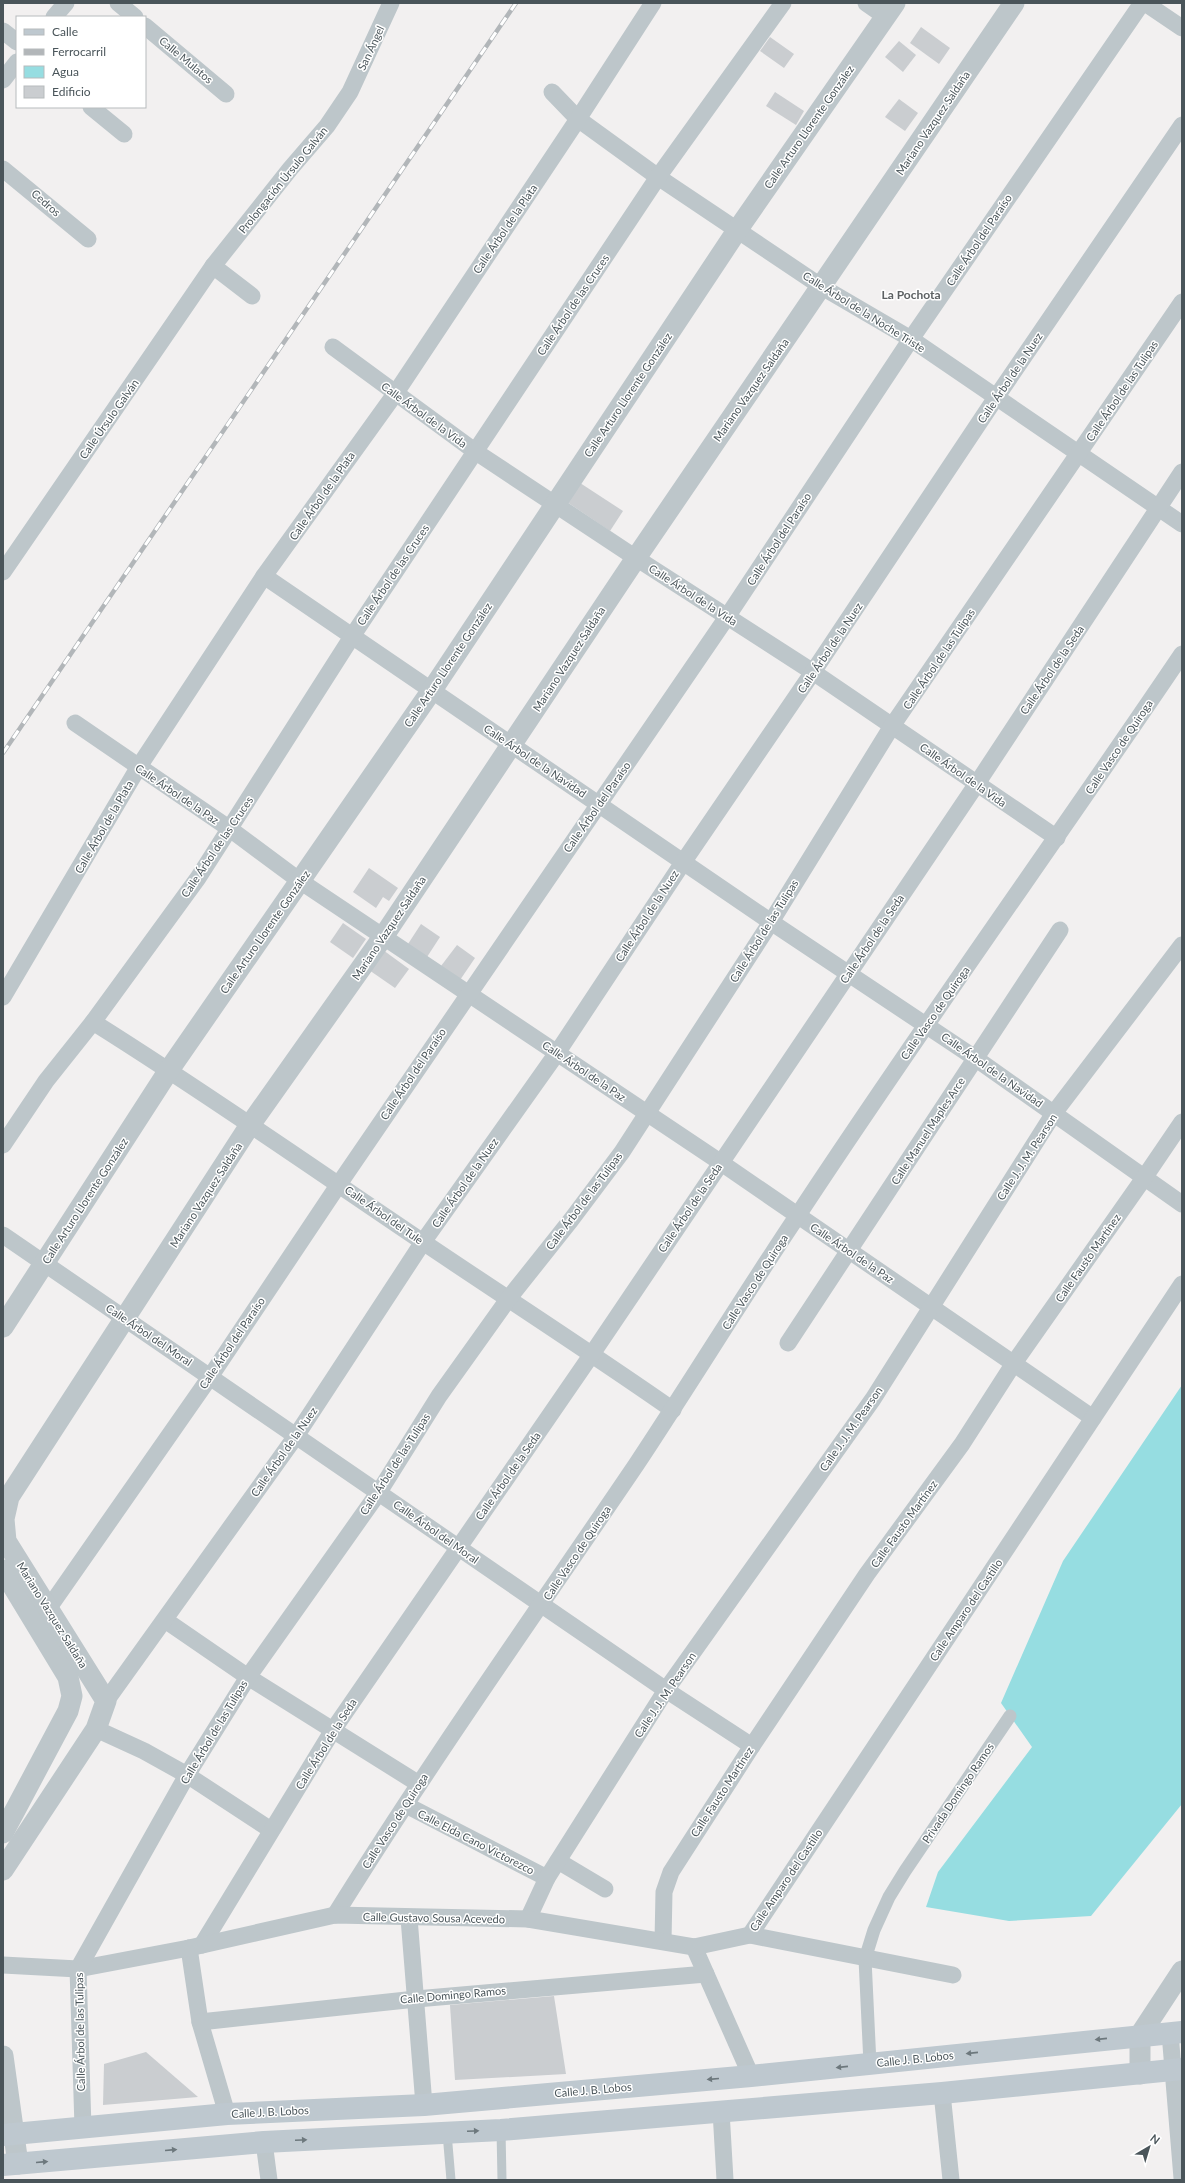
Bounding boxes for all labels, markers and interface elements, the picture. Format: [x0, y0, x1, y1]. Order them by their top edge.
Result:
legend [16, 16, 146, 108]
street label: San Ángel [355, 23, 386, 72]
text: Calle [52, 24, 78, 39]
street label: Calle Mulatos [157, 33, 216, 86]
text: Ferrocarril [52, 44, 106, 59]
street label: Calle Arturo Llorente González [761, 63, 856, 191]
text: Agua [52, 64, 79, 79]
street label: Mariano Vazquez Saldaña [893, 68, 972, 177]
text: Edificio [52, 84, 91, 99]
street label: Prolongación Úrsulo Galván [236, 124, 330, 236]
street label: Calle Árbol de la Plata [470, 182, 539, 276]
street label: Cedros [29, 187, 64, 219]
street label: Calle Árbol del Paraíso [943, 191, 1014, 288]
street label: Calle Árbol de las Cruces [534, 252, 611, 358]
street label: Calle Árbol de la Noche Triste [801, 269, 928, 355]
district label: La Pochota [881, 287, 941, 302]
street label: Calle Arturo Llorente González [581, 330, 674, 459]
street label: Calle Árbol de la Nuez [974, 330, 1045, 425]
street label: Mariano Vazquez Saldaña [710, 336, 791, 444]
street label: Calle Árbol de las Tulipas [1083, 338, 1160, 444]
street label: Calle Úrsulo Galván [76, 376, 141, 461]
street label: Calle Árbol de la Vida [379, 379, 470, 450]
street label: Calle Árbol de la Plata [286, 449, 357, 543]
street label: Calle Árbol del Paraíso [744, 490, 813, 587]
street label: Calle Árbol de las Cruces [354, 522, 431, 628]
street label: Calle Árbol de la Vida [647, 561, 740, 628]
street label: Calle Arturo Llorente González [401, 600, 494, 729]
street label: Calle Árbol de la Nuez [794, 600, 865, 695]
street label: Mariano Vazquez Saldaña [530, 604, 607, 714]
street label: Calle Árbol de las Tulipas [900, 606, 977, 712]
street label: Calle Árbol de la Seda [1017, 623, 1086, 717]
street label: Calle Vasco de Quiroga [1082, 697, 1155, 796]
street label: Calle Árbol de la Navidad [482, 721, 589, 800]
street label: Calle Árbol de la Vida [918, 740, 1009, 809]
street label: Calle Árbol del Paraíso [560, 759, 633, 855]
street label: Calle Árbol de la Paz [133, 761, 222, 826]
street label: Calle Árbol de la Plata [72, 778, 135, 876]
street label: Calle Árbol de las Cruces [178, 794, 255, 900]
street label: Calle Arturo Llorente González [217, 868, 312, 996]
street label: Calle Árbol de la Nuez [612, 868, 681, 964]
street label: Mariano Vazquez Saldaña [349, 873, 428, 982]
street label: Calle Árbol de las Tulipas [727, 877, 801, 985]
street label: Calle Árbol de la Seda [837, 892, 906, 986]
street label: Calle Vasco de Quiroga [897, 964, 972, 1062]
street label: Calle Árbol del Paraíso [377, 1025, 448, 1122]
street label: Calle Árbol de la Navidad [939, 1030, 1046, 1110]
street label: Calle Árbol de la Paz [540, 1038, 629, 1103]
street label: Calle Manuel Maples Arce [888, 1075, 967, 1187]
street label: Calle J. J. M. Pearson [994, 1111, 1059, 1202]
street label: Calle Arturo Llorente González [39, 1135, 130, 1266]
street label: Calle Árbol de la Nuez [429, 1135, 500, 1230]
street label: Mariano Vazquez Saldaña [167, 1140, 244, 1250]
street label: Calle Árbol de las Tulipas [543, 1149, 625, 1252]
street label: Calle Árbol de la Seda [655, 1161, 724, 1255]
street label: Calle Árbol del Tule [343, 1183, 426, 1247]
street label: Calle Fausto Martínez [1052, 1211, 1123, 1304]
street label: Calle Árbol de la Paz [808, 1220, 897, 1285]
street label: Calle Vasco de Quiroga [719, 1232, 790, 1332]
street label: Calle Árbol del Paraíso [196, 1294, 267, 1391]
street label: Calle Árbol del Moral [104, 1301, 195, 1368]
street label: Calle J. J. M. Pearson [817, 1384, 885, 1474]
street label: Calle Árbol de la Nuez [248, 1404, 319, 1499]
street label: Calle Árbol de las Tulipas [357, 1410, 432, 1517]
street label: Calle Árbol de la Seda [472, 1429, 543, 1522]
street label: Calle Fausto Martínez [868, 1478, 940, 1570]
street label: Calle Árbol del Moral [391, 1497, 481, 1566]
street label: Calle Vasco de Quiroga [540, 1503, 613, 1602]
street label: Calle Amparo del Castillo [927, 1556, 1005, 1663]
street label: Mariano Vazquez Saldaña [14, 1559, 90, 1670]
street label: Calle J. J. M. Pearson [631, 1650, 698, 1740]
street label: Calle Árbol de las Tulipas [177, 1677, 250, 1786]
street label: Calle Árbol de la Seda [292, 1696, 359, 1792]
street label: Privada Domingo Ramos [919, 1740, 996, 1845]
street label: Calle Fausto Martínez [688, 1744, 756, 1839]
street label: Calle Vasco de Quiroga [359, 1771, 430, 1871]
street label: Calle Elda Cano Victorezco [416, 1806, 537, 1877]
street label: Calle Amparo del Castillo [747, 1826, 825, 1933]
street label: Calle Gustavo Sousa Acevedo [363, 1910, 505, 1925]
street label: Calle Árbol de las Tulipas [72, 1972, 87, 2091]
street label: Calle Domingo Ramos [400, 1983, 507, 2006]
one-way arrow [1095, 2036, 1107, 2043]
street label: Calle J. B. Lobos [876, 2048, 954, 2069]
one-way arrow [966, 2050, 978, 2056]
one-way arrow [836, 2063, 848, 2070]
one-way arrow [707, 2076, 719, 2083]
street label: Calle J. B. Lobos [554, 2080, 632, 2099]
street label: Calle J. B. Lobos [231, 2103, 309, 2120]
north arrow [1129, 2127, 1169, 2167]
one-way arrow [467, 2128, 479, 2135]
text: N [1148, 2131, 1163, 2146]
one-way arrow [295, 2137, 307, 2144]
one-way arrow [165, 2147, 177, 2154]
one-way arrow [36, 2158, 48, 2165]

